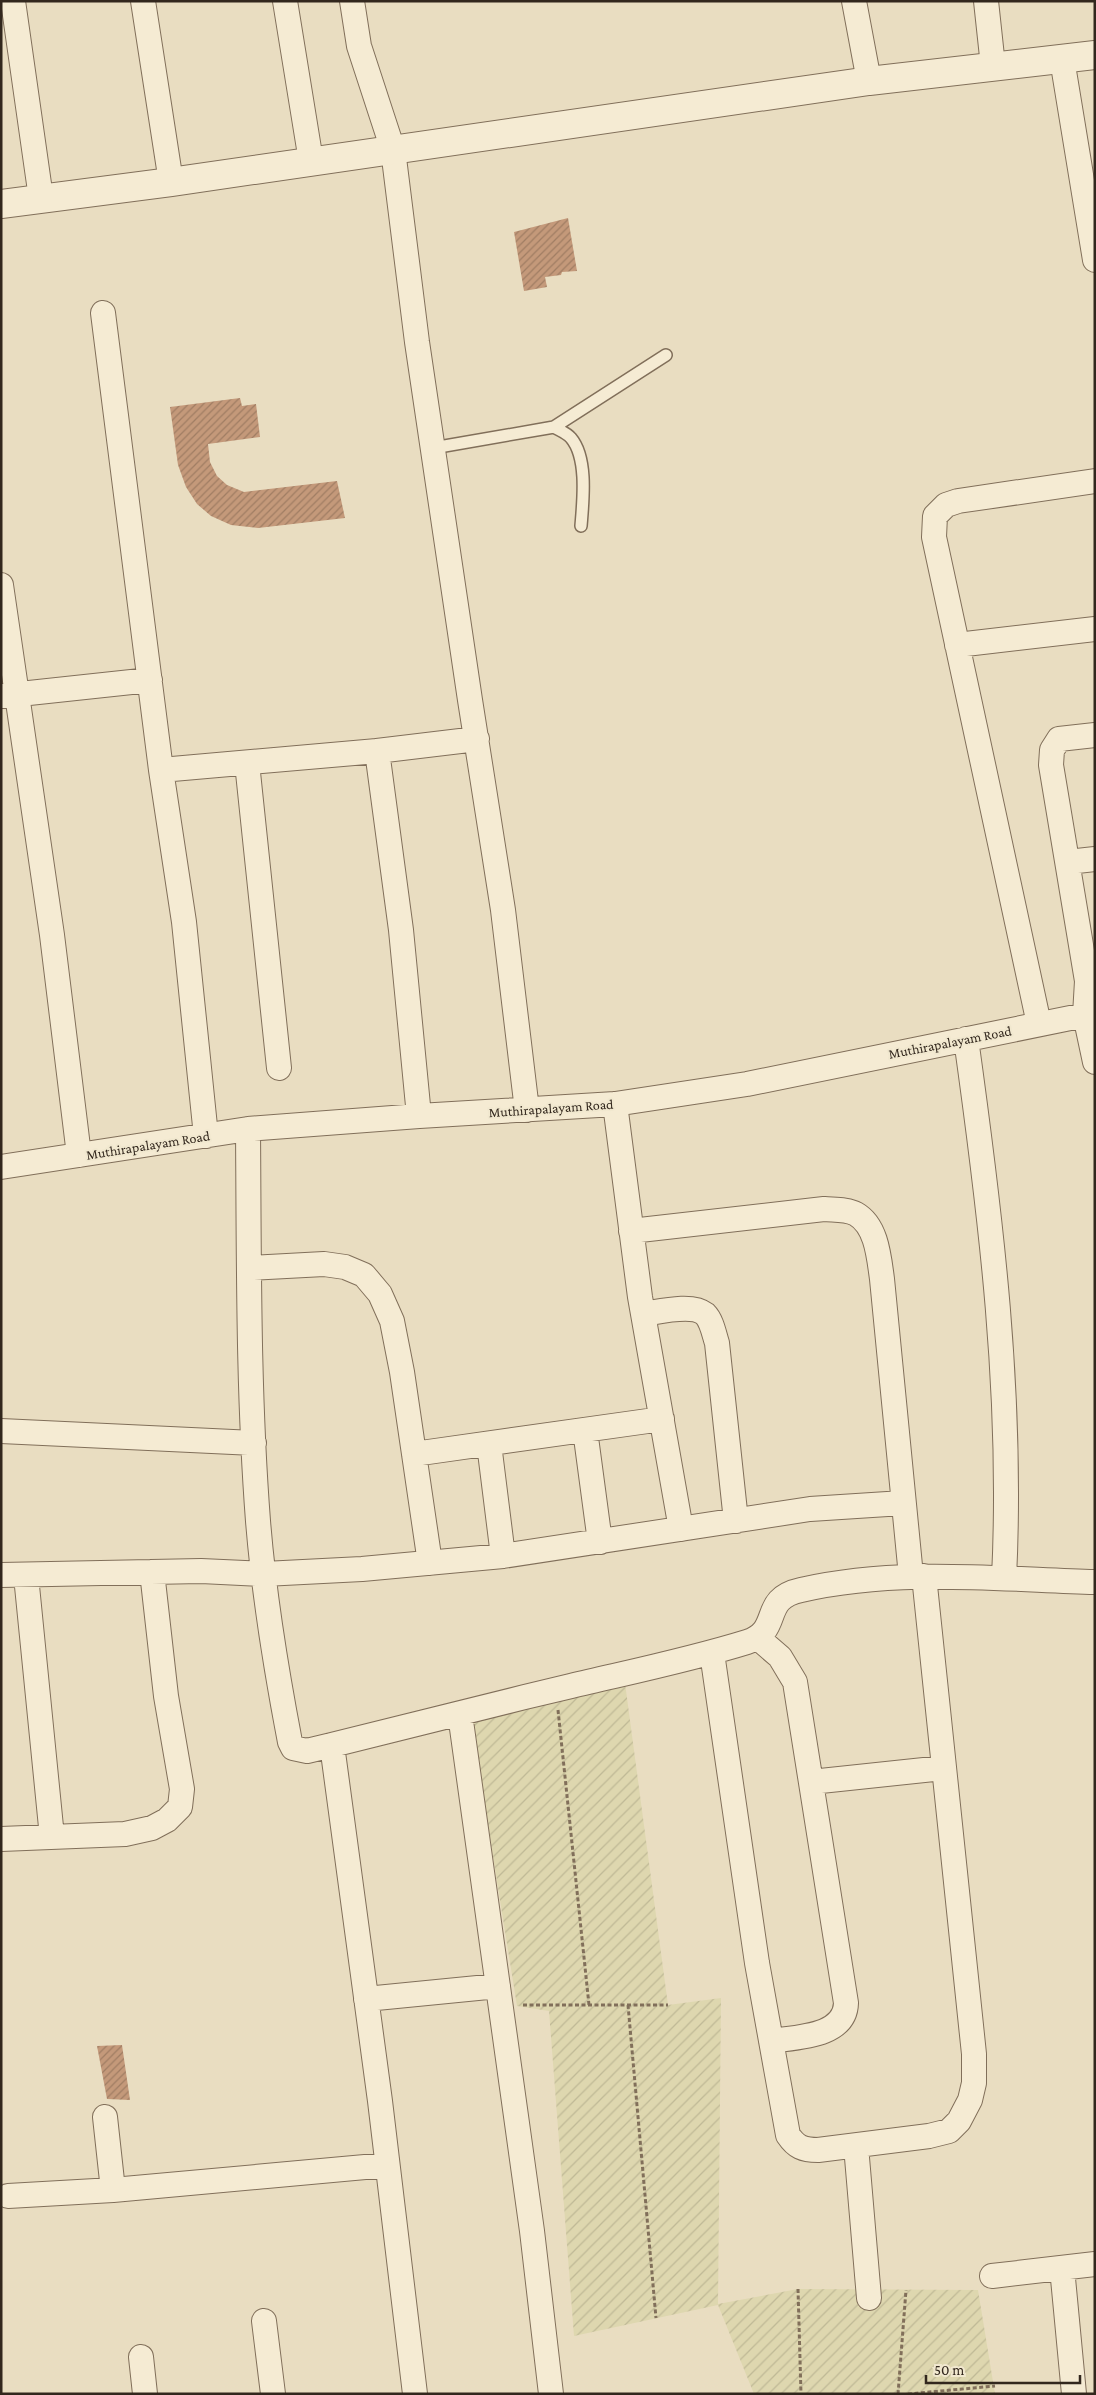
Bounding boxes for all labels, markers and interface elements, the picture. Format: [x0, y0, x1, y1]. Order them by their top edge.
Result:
street label: Muthirapalayam Road [887, 1022, 1014, 1062]
street label: Muthirapalayam Road [488, 1096, 615, 1120]
street label: Muthirapalayam Road [85, 1127, 212, 1163]
scale bar [926, 2352, 1080, 2384]
text: 50 m [934, 2362, 964, 2378]

